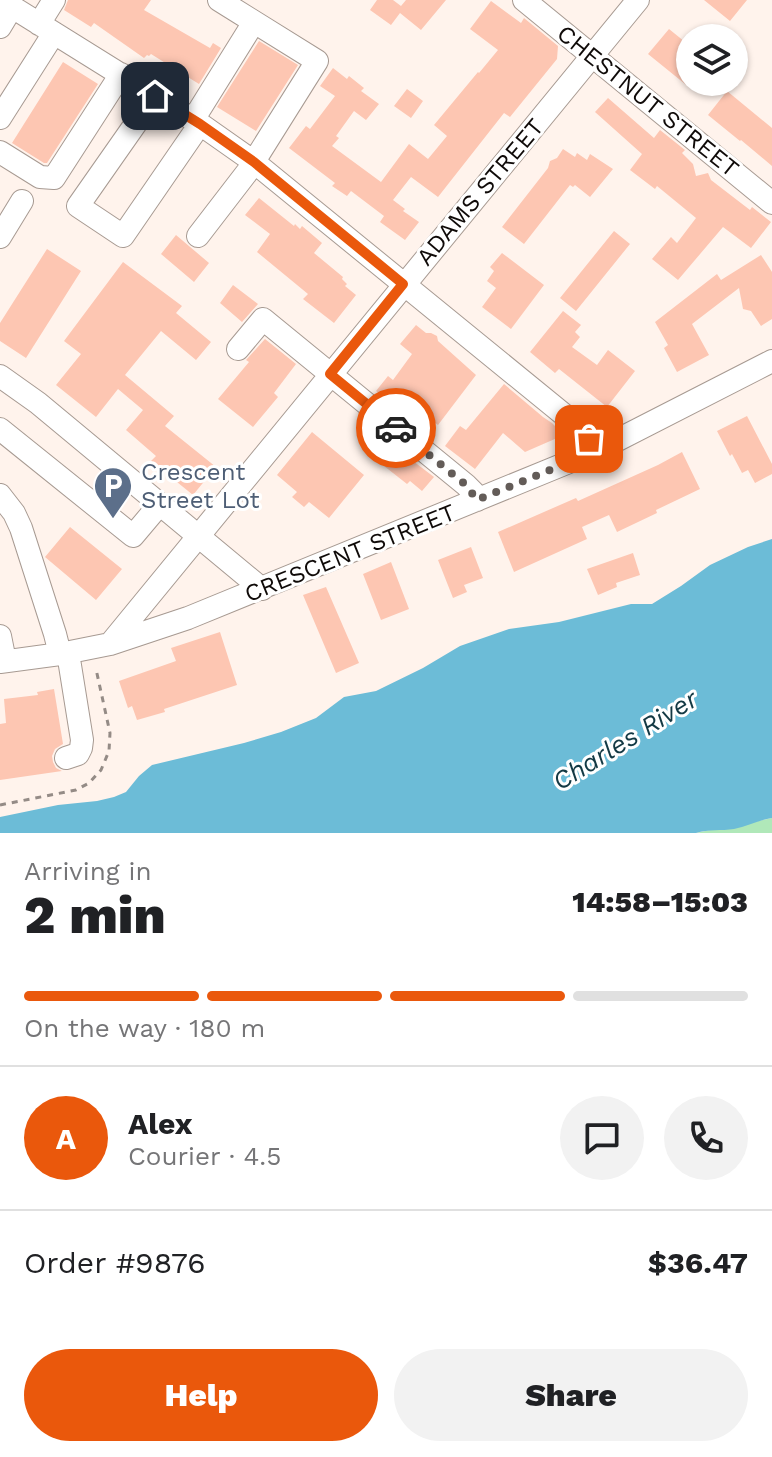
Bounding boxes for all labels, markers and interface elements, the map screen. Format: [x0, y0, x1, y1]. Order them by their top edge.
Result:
street label: CHESTNUT STREET [552, 19, 744, 183]
map controls [676, 24, 748, 96]
button: layers [676, 24, 748, 96]
pin [121, 62, 189, 130]
icon: home [133, 74, 177, 118]
street label: ADAMS STREET [411, 113, 549, 271]
courier [356, 388, 436, 468]
pin [555, 405, 623, 473]
icon: car [374, 406, 418, 450]
icon: bag [567, 417, 611, 461]
place label: Crescent Street Lot [141, 458, 260, 514]
parking icon: Crescent Street Lot [92, 465, 134, 520]
street label: CRESCENT STREET [241, 498, 459, 608]
water label: Charles River [547, 683, 704, 796]
text: Arriving in [24, 856, 152, 886]
text: 14:58–15:03 [572, 884, 748, 919]
text: 2 min [24, 885, 166, 946]
text: On the way · 180 m [24, 1013, 265, 1043]
button: chat [560, 1096, 644, 1180]
button: phone [664, 1096, 748, 1180]
text: Alex [128, 1106, 192, 1141]
text: A [56, 1121, 76, 1156]
text: Courier · 4.5 [128, 1141, 281, 1171]
text: Order #9876 [24, 1245, 205, 1280]
text: $36.47 [648, 1245, 748, 1280]
button: Help [24, 1349, 378, 1441]
button: Share [394, 1349, 748, 1441]

